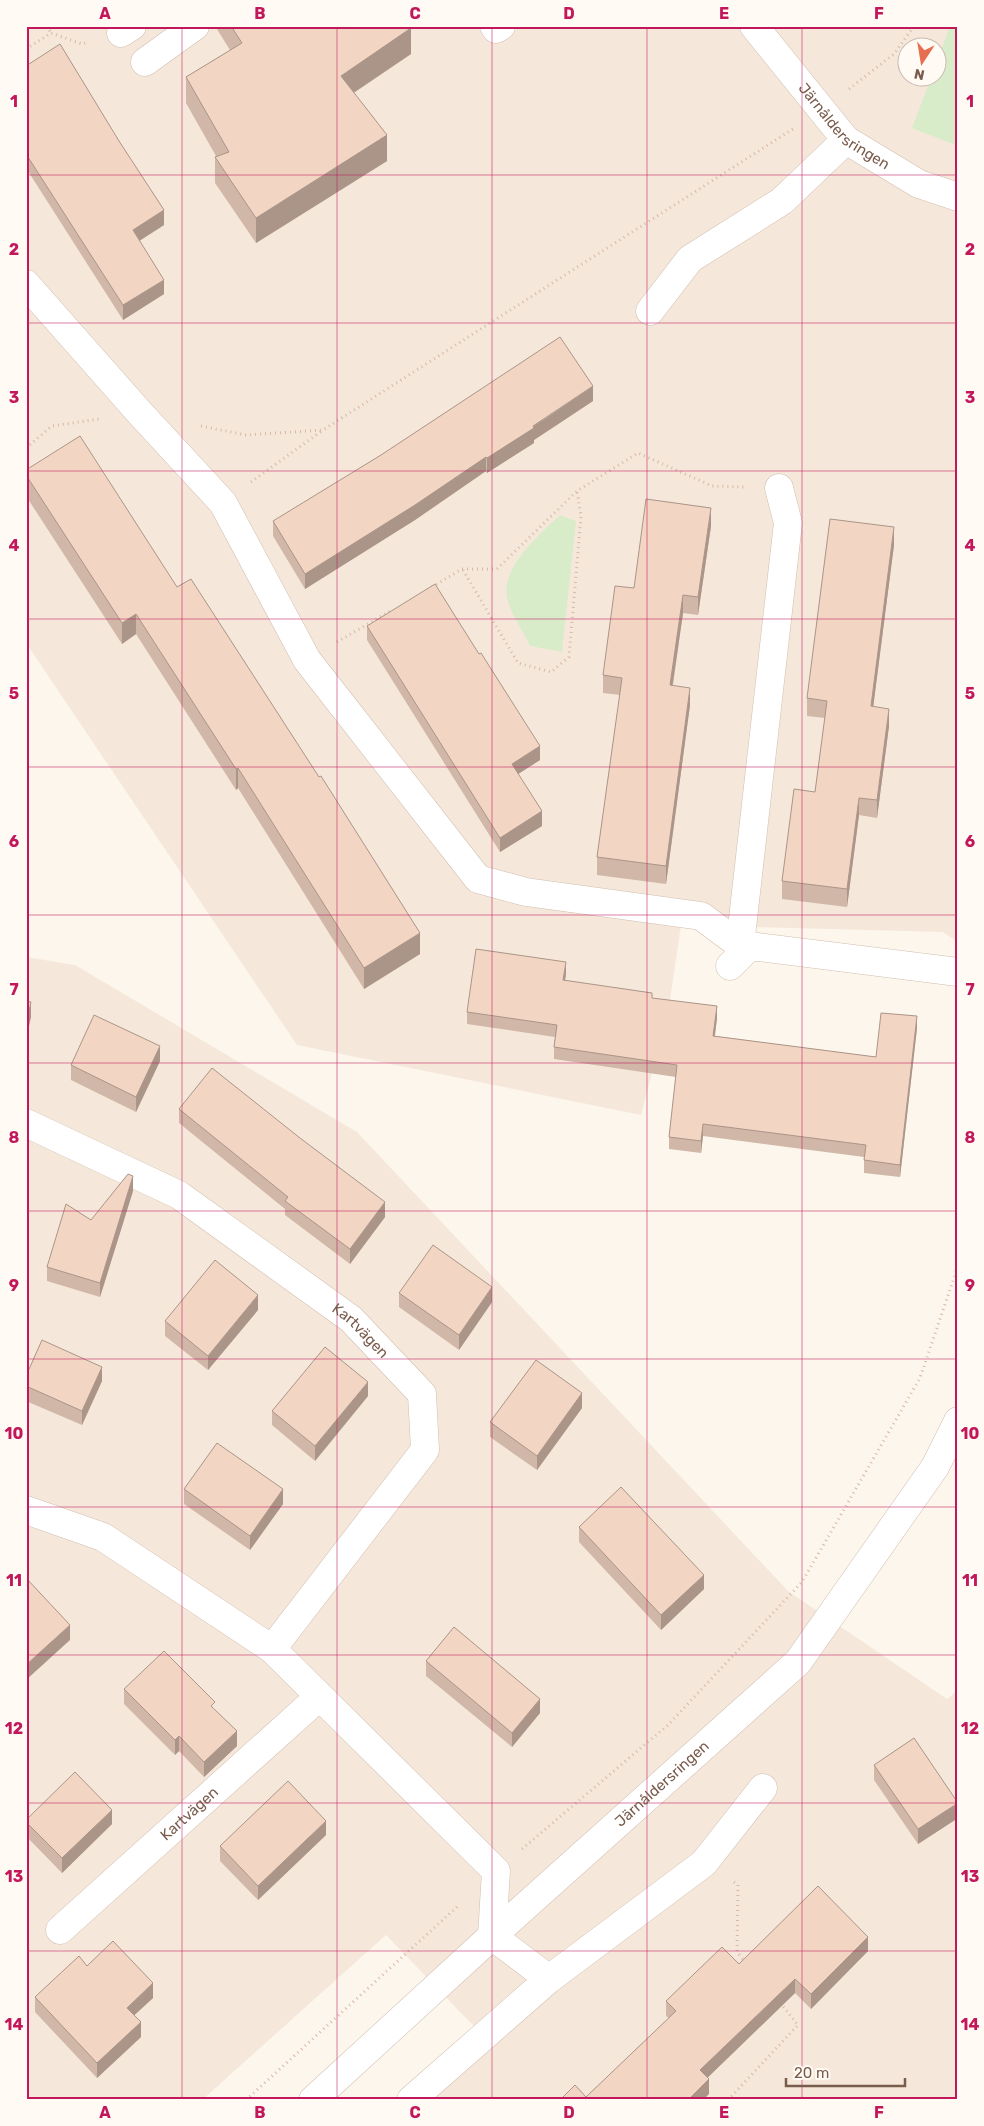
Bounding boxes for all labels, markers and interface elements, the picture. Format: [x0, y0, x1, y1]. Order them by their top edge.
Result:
text: A [99, 4, 111, 23]
text: B [254, 4, 266, 23]
text: C [409, 4, 421, 23]
text: D [563, 4, 575, 23]
text: E [719, 4, 729, 23]
text: F [874, 4, 884, 23]
north arrow [896, 38, 946, 88]
text: N [913, 65, 926, 84]
street label: Järnåldersringen [795, 79, 893, 173]
text: 1 [10, 92, 18, 111]
text: 1 [966, 92, 974, 111]
text: 2 [9, 240, 19, 259]
text: 2 [965, 240, 975, 259]
text: 3 [9, 388, 19, 407]
text: 3 [965, 388, 975, 407]
text: 4 [9, 536, 20, 555]
text: 4 [965, 536, 976, 555]
text: 5 [9, 684, 19, 703]
text: 5 [965, 684, 975, 703]
text: 6 [9, 832, 19, 851]
text: 6 [965, 832, 975, 851]
text: 7 [9, 980, 19, 999]
text: 7 [965, 980, 975, 999]
text: 8 [9, 1128, 20, 1147]
text: 8 [965, 1128, 976, 1147]
text: 9 [9, 1276, 19, 1295]
text: 9 [965, 1276, 975, 1295]
street label: Kartvägen [329, 1299, 392, 1362]
text: 10 [5, 1424, 24, 1443]
text: 10 [961, 1424, 980, 1443]
text: 11 [6, 1571, 22, 1590]
text: 11 [962, 1571, 978, 1590]
text: 12 [5, 1719, 23, 1738]
text: 12 [961, 1719, 979, 1738]
street label: Järnåldersringen [611, 1737, 713, 1831]
street label: Kartvägen [157, 1783, 222, 1844]
text: 13 [5, 1867, 23, 1886]
text: 13 [961, 1867, 979, 1886]
text: 14 [5, 2015, 24, 2034]
text: 14 [961, 2015, 980, 2034]
scale bar [786, 2056, 905, 2088]
text: 20 m [794, 2064, 829, 2082]
text: A [99, 2103, 111, 2122]
text: B [254, 2103, 266, 2122]
text: C [409, 2103, 421, 2122]
text: D [563, 2103, 575, 2122]
text: E [719, 2103, 729, 2122]
text: F [874, 2103, 884, 2122]

